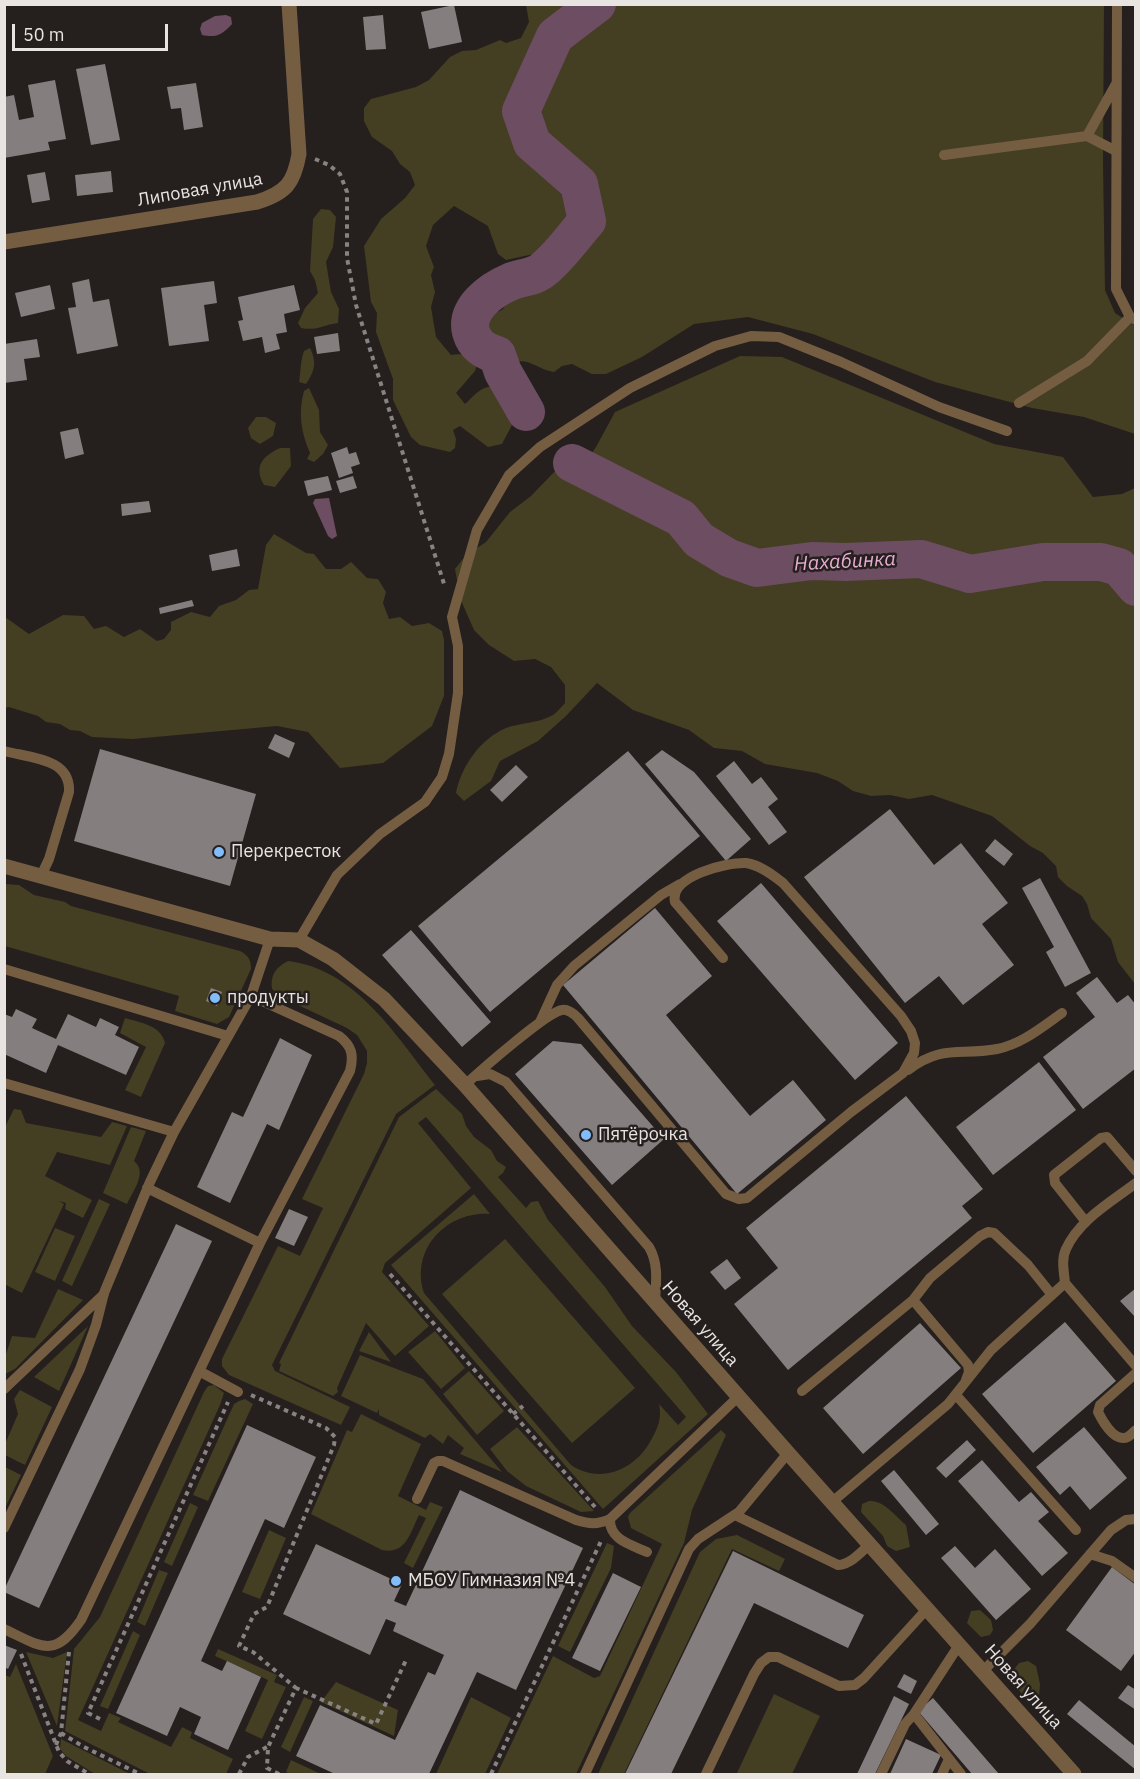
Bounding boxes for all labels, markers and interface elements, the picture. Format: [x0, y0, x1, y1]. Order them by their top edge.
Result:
scale bar [15, 12, 171, 50]
text: 50 m [23, 23, 65, 46]
street label: Липовая улица [136, 168, 264, 212]
water label: Нахабинка [793, 547, 897, 577]
place label: Перекресток [231, 841, 341, 863]
marker: Перекресток [212, 845, 226, 859]
place label: продукты [227, 987, 309, 1009]
marker: продукты [208, 991, 222, 1005]
place label: Пятёрочка [598, 1124, 688, 1146]
marker: Пятёрочка [579, 1128, 593, 1142]
street label: Новая улица [657, 1277, 743, 1371]
place label: МБОУ Гимназия №4 [408, 1570, 575, 1592]
marker: МБОУ Гимназия №4 [389, 1574, 403, 1588]
street label: Новая улица [979, 1640, 1067, 1734]

